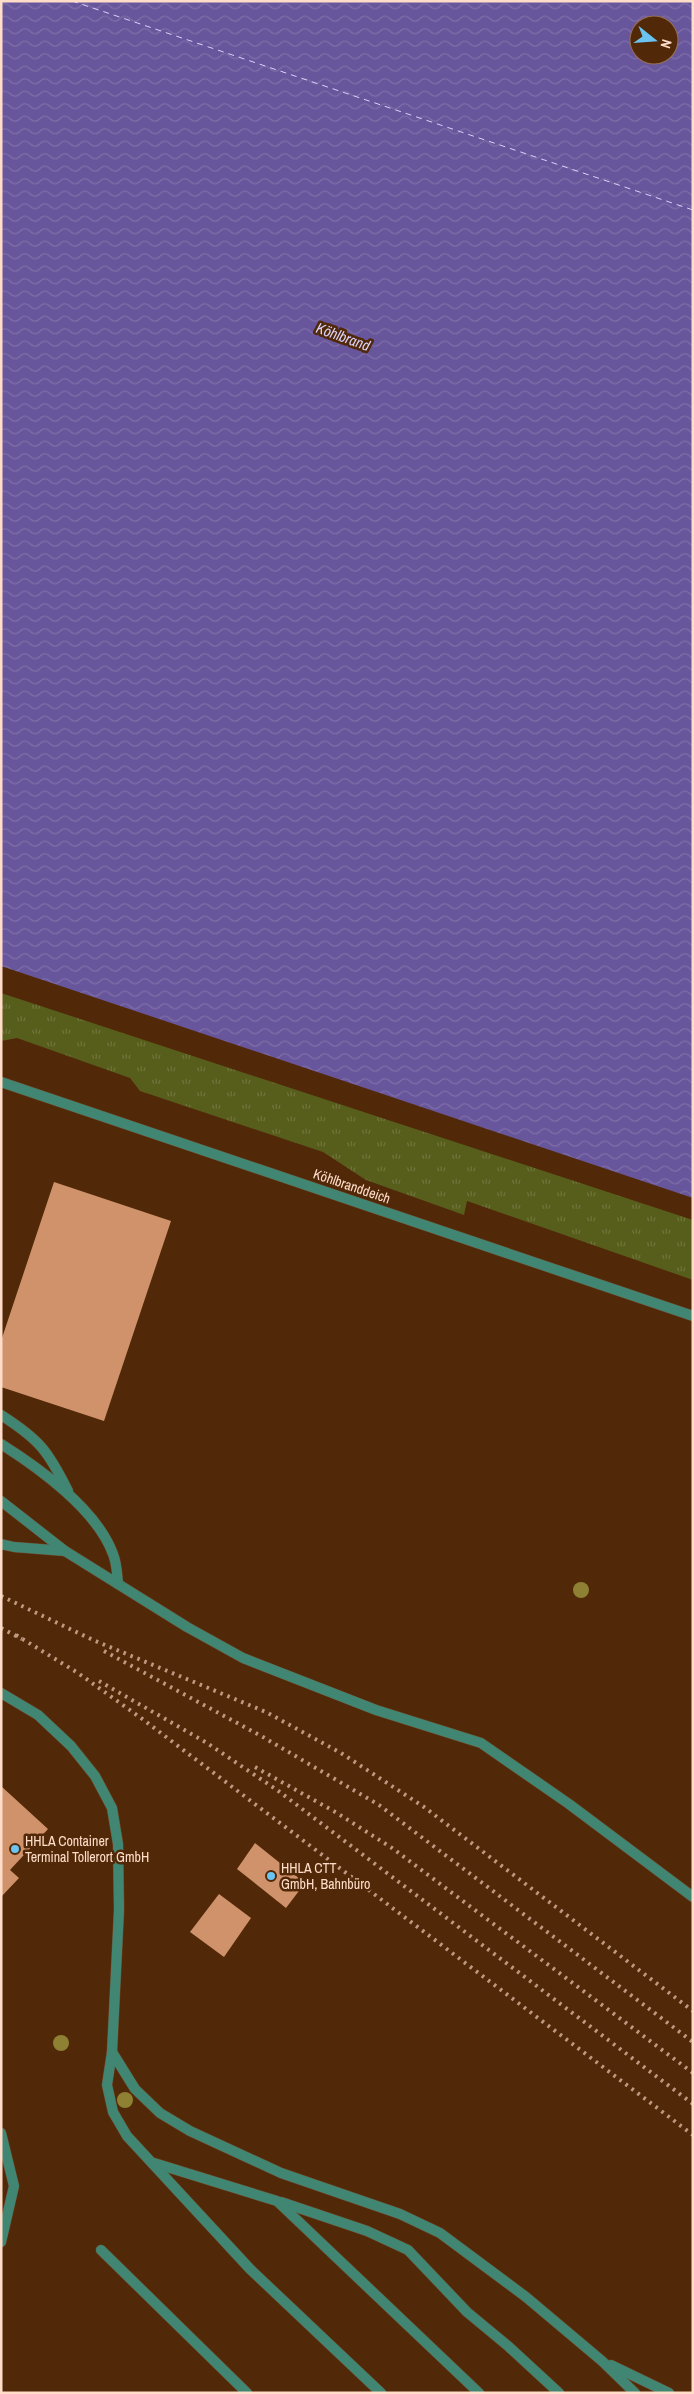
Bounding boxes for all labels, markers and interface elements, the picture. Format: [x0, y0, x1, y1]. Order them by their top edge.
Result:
north arrow [629, 15, 679, 65]
text: N [657, 37, 676, 50]
water label: Köhlbrand [313, 317, 373, 356]
street label: Köhlbranddeich [311, 1164, 393, 1208]
place label: HHLA Container Terminal Tollerort GmbH [25, 1832, 149, 1866]
marker: HHLA Container Terminal Tollerort GmbH [9, 1843, 21, 1855]
place label: HHLA CTT GmbH, Bahnbüro [281, 1859, 370, 1893]
marker: HHLA CTT GmbH, Bahnbüro [265, 1870, 277, 1882]

